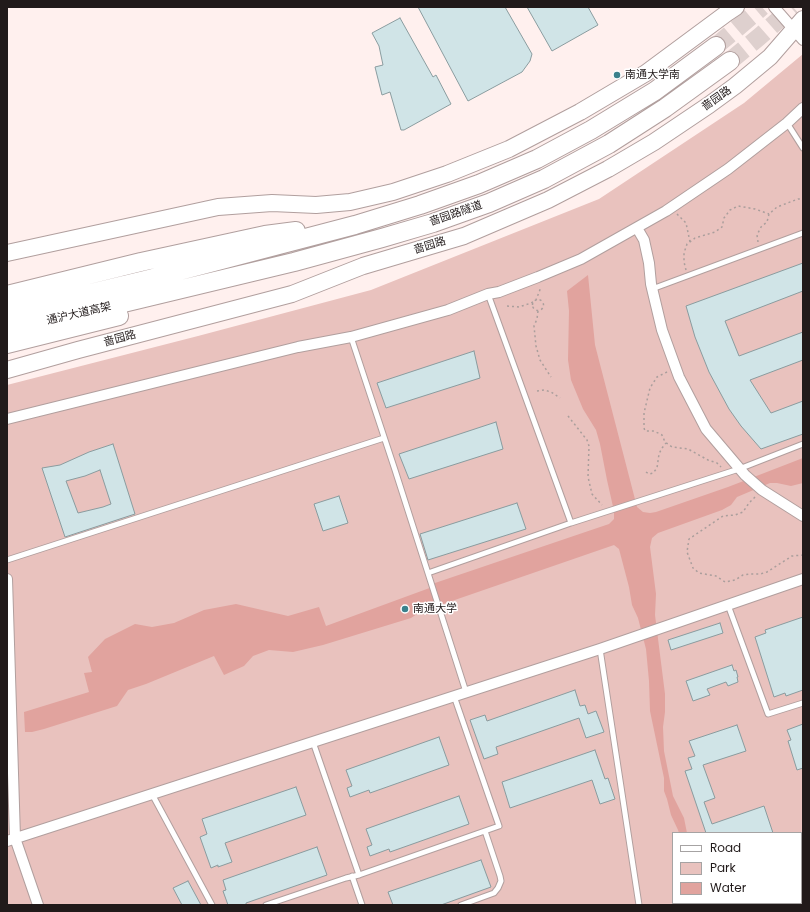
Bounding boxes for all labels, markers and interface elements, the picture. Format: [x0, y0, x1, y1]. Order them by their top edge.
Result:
place label: 南通大学南 [625, 68, 680, 82]
marker: 南通大学南 [612, 70, 622, 80]
street label: 啬园路 [700, 84, 734, 114]
street label: 啬园路隧道 [428, 199, 484, 229]
street label: 啬园路 [412, 235, 448, 257]
street label: 通沪大道高架 [45, 300, 113, 328]
street label: 啬园路 [102, 328, 138, 350]
place label: 南通大学 [413, 602, 457, 616]
marker: 南通大学 [400, 604, 410, 614]
legend [672, 832, 802, 904]
text: Road [710, 839, 741, 856]
text: Park [710, 859, 736, 876]
text: Water [710, 879, 746, 896]

